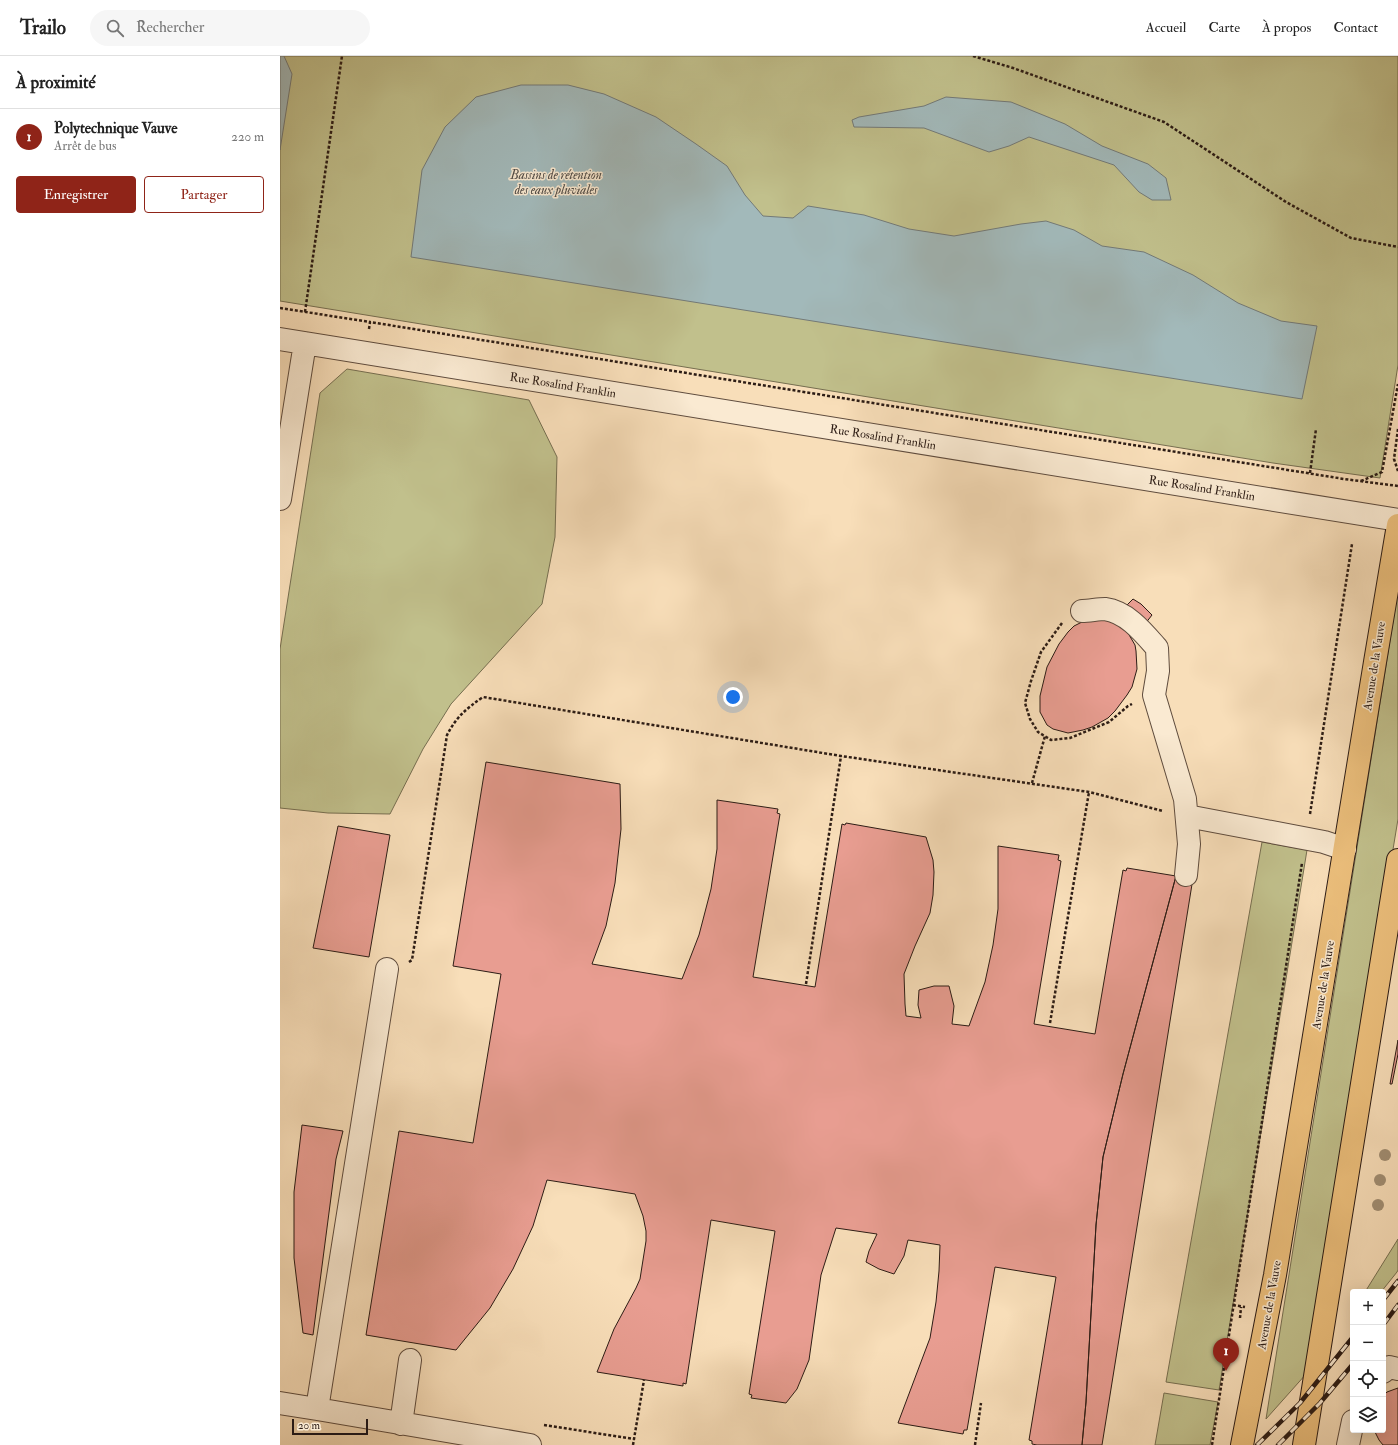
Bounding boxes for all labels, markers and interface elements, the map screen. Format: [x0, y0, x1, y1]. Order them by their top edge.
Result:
search box [90, 10, 370, 46]
text: Trailo [20, 16, 66, 40]
icon: search [104, 17, 126, 39]
text: Rechercher [136, 18, 204, 37]
text: Accueil [1146, 19, 1186, 36]
text: Carte [1208, 19, 1240, 36]
text: À propos [1262, 19, 1311, 36]
text: Contact [1333, 19, 1378, 36]
text: À proximité [16, 72, 96, 93]
text: Polytechnique Vauve [54, 119, 177, 138]
text: 1 [27, 129, 31, 145]
text: 220 m [231, 129, 264, 145]
text: Arrêt de bus [54, 138, 116, 154]
water label: Bassins de rétention des eaux pluviales [509, 167, 602, 198]
button: Enregistrer [16, 176, 136, 213]
button: Partager [144, 176, 264, 213]
street label: Rue Rosalind Franklin [509, 370, 617, 401]
street label: Rue Rosalind Franklin [829, 422, 937, 453]
street label: Rue Rosalind Franklin [1148, 473, 1256, 504]
street label: Avenue de la Vauve [1360, 620, 1389, 713]
your location [723, 687, 743, 707]
street label: Avenue de la Vauve [1309, 939, 1338, 1032]
street label: Avenue de la Vauve [1254, 1259, 1285, 1352]
map controls [1350, 1289, 1386, 1433]
button: + [1350, 1289, 1386, 1325]
button: − [1350, 1325, 1386, 1361]
pin: 1 [1213, 1338, 1239, 1371]
button: locate [1350, 1361, 1386, 1397]
button: layers [1350, 1397, 1386, 1433]
scale bar [292, 1417, 368, 1436]
text: 20 m [298, 1419, 320, 1432]

